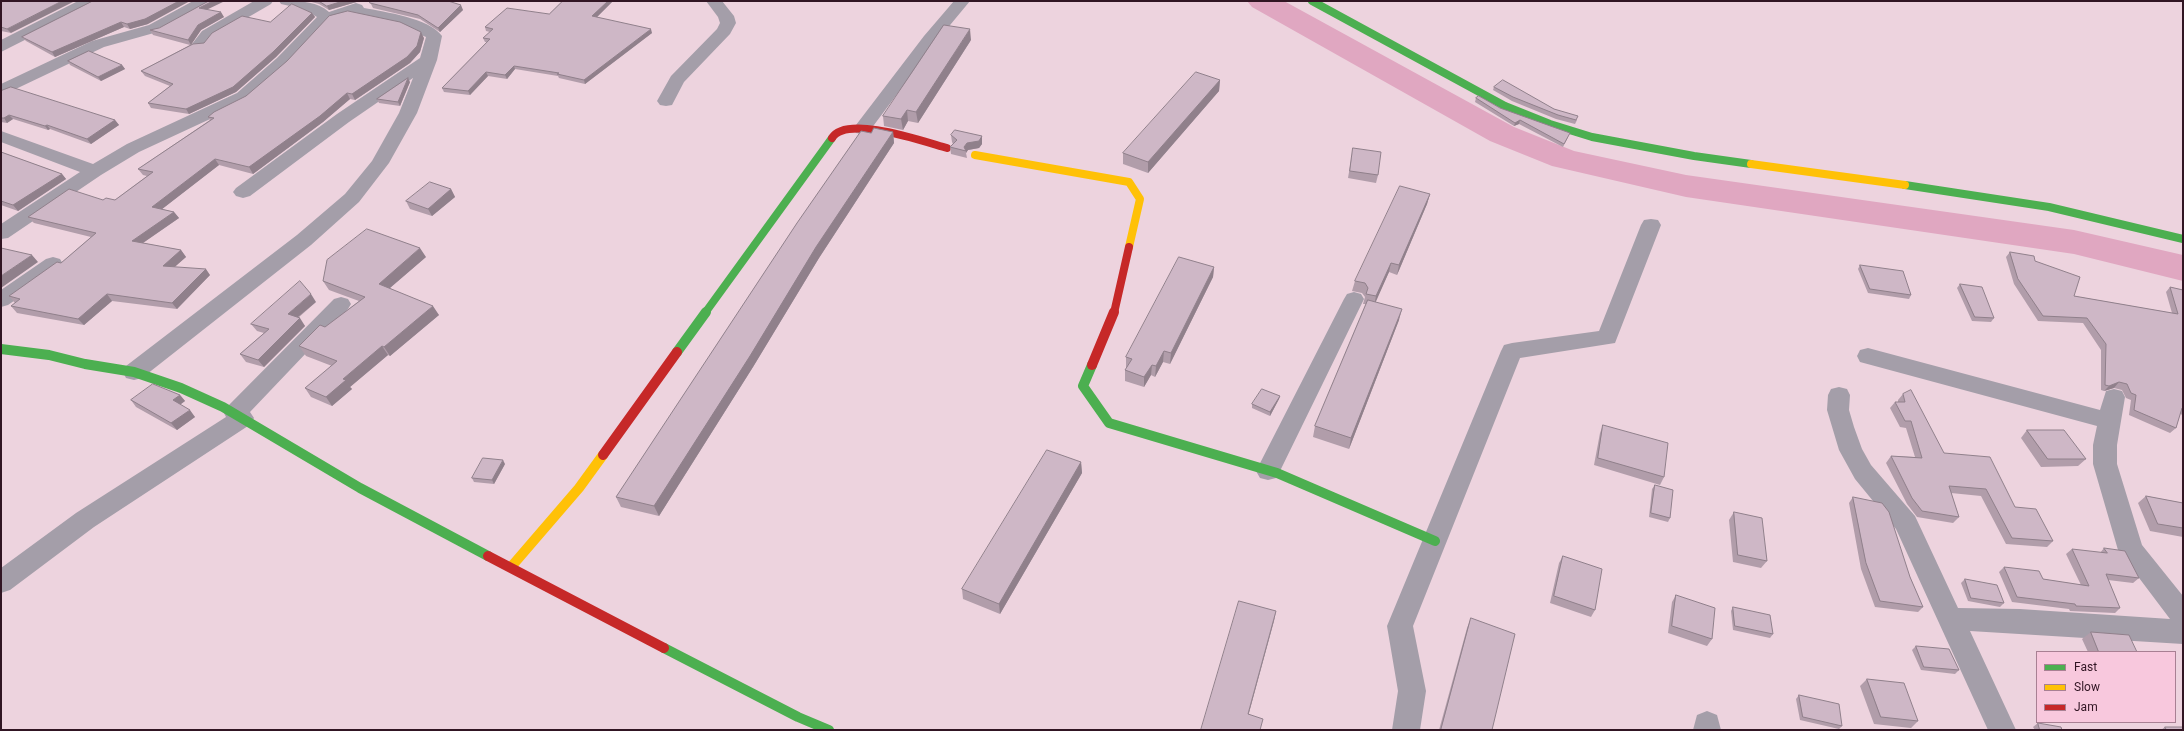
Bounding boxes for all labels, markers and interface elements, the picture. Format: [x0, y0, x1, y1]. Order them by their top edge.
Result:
legend [2036, 651, 2176, 723]
text: Fast [2074, 660, 2097, 674]
text: Slow [2074, 680, 2100, 694]
text: Jam [2074, 700, 2098, 714]

